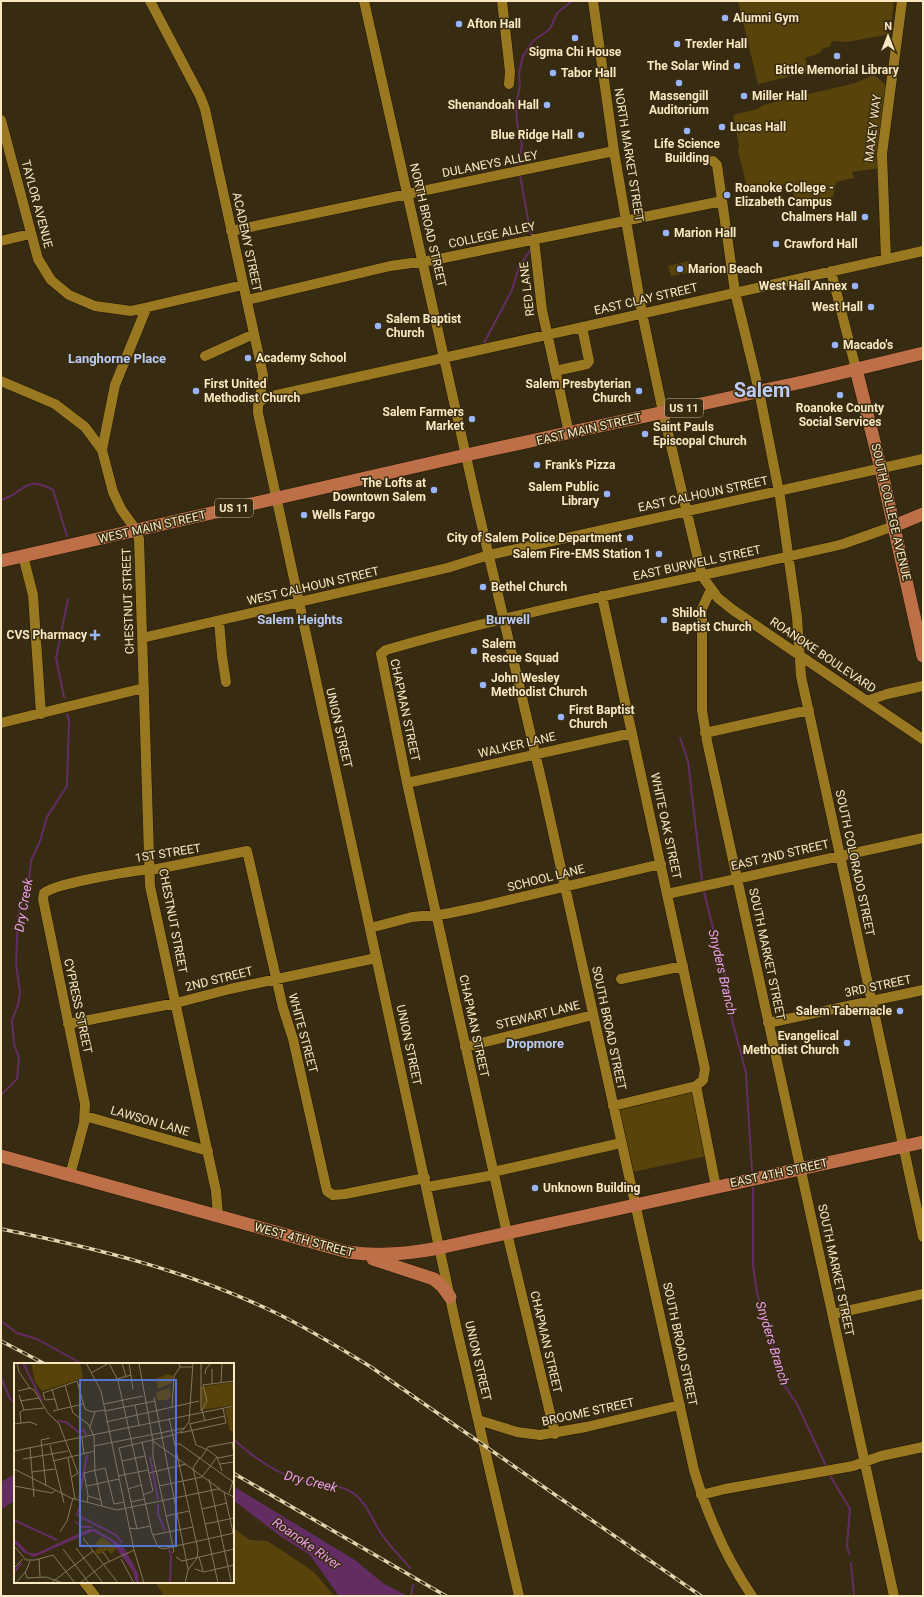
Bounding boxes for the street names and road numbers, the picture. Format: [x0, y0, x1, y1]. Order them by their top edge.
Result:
street label: NORTH MARKET STREET [612, 87, 646, 223]
street label: MAXEY WAY [862, 93, 884, 163]
street label: DULANEYS ALLEY [441, 148, 540, 180]
street label: TAYLOR AVENUE [18, 158, 56, 250]
street label: NORTH BROAD STREET [407, 162, 449, 288]
street label: ACADEMY STREET [230, 191, 264, 293]
street label: COLLEGE ALLEY [447, 219, 538, 251]
street label: RED LANE [517, 261, 537, 317]
street label: EAST CLAY STREET [593, 280, 699, 318]
road number: US 11 [665, 399, 703, 417]
street label: EAST MAIN STREET [535, 410, 643, 448]
street label: SOUTH COLLEGE AVENUE [868, 442, 914, 582]
street label: EAST CALHOUN STREET [637, 473, 769, 515]
road number: US 11 [215, 499, 253, 517]
street label: WEST MAIN STREET [97, 508, 207, 546]
street label: EAST BURWELL STREET [632, 543, 762, 583]
street label: CHESTNUT STREET [119, 548, 137, 654]
street label: WEST CALHOUN STREET [245, 564, 381, 608]
street label: ROANOKE BOULEVARD [767, 614, 879, 696]
street label: CHAPMAN STREET [387, 657, 423, 763]
street label: UNION STREET [323, 686, 355, 770]
street label: WALKER LANE [477, 729, 557, 761]
street label: WHITE OAK STREET [648, 772, 684, 880]
street label: SOUTH COLORADO STREET [833, 789, 877, 937]
street label: EAST 2ND STREET [729, 837, 831, 873]
street label: 1ST STREET [134, 841, 202, 865]
street label: SCHOOL LANE [506, 862, 586, 894]
street label: CHESTNUT STREET [156, 867, 190, 975]
street label: SOUTH MARKET STREET [746, 887, 788, 1021]
street label: CYPRESS STREET [61, 957, 95, 1055]
street label: 2ND STREET [184, 964, 254, 994]
street label: SOUTH BROAD STREET [589, 965, 629, 1091]
street label: 3RD STREET [843, 972, 913, 1000]
street label: CHAPMAN STREET [456, 973, 492, 1079]
street label: WHITE STREET [286, 992, 320, 1074]
street label: STEWART LANE [495, 998, 582, 1032]
street label: UNION STREET [394, 1003, 424, 1087]
street label: LAWSON LANE [109, 1103, 191, 1139]
street label: EAST 4TH STREET [729, 1156, 829, 1190]
street label: SOUTH MARKET STREET [815, 1203, 857, 1337]
street label: WEST 4TH STREET [253, 1220, 355, 1260]
street label: SOUTH BROAD STREET [660, 1281, 700, 1407]
street label: CHAPMAN STREET [527, 1290, 565, 1394]
street label: UNION STREET [462, 1319, 494, 1403]
street label: BROOME STREET [540, 1395, 636, 1429]

